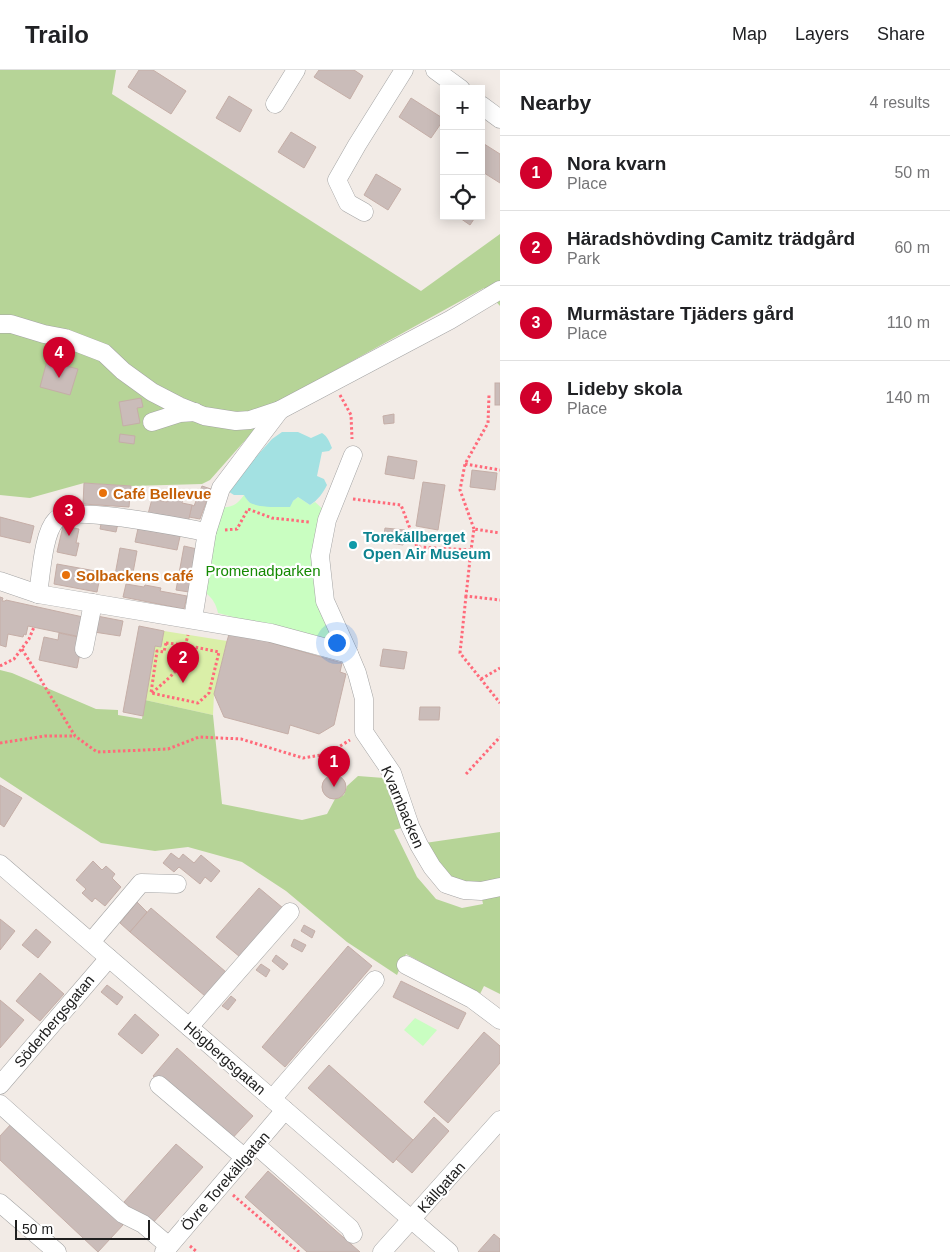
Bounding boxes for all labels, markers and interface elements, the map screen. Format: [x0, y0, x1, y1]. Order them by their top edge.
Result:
text: Trailo [25, 21, 89, 48]
text: Map [732, 24, 767, 44]
text: Layers [795, 24, 849, 44]
text: Share [877, 24, 925, 44]
map controls [440, 85, 485, 220]
button: + [440, 85, 485, 130]
text: Nearby [520, 91, 591, 114]
text: 4 results [870, 94, 930, 111]
button: − [440, 130, 485, 175]
text: Nora kvarn [567, 153, 666, 174]
text: 1 [532, 164, 540, 181]
text: 50 m [894, 164, 930, 181]
button: locate [440, 175, 485, 220]
text: Place [567, 175, 607, 192]
text: Häradshövding Camitz trädgård [567, 228, 855, 249]
text: 2 [532, 239, 540, 256]
text: 60 m [894, 239, 930, 256]
text: Park [567, 250, 600, 267]
text: Murmästare Tjäders gård [567, 303, 794, 324]
text: 3 [532, 314, 540, 331]
text: 110 m [887, 314, 930, 331]
text: Place [567, 325, 607, 342]
pin: 4 [43, 337, 75, 378]
text: Lideby skola [567, 378, 682, 399]
text: 4 [532, 389, 540, 406]
text: 140 m [886, 389, 930, 406]
text: Place [567, 400, 607, 417]
place label: Café Bellevue [113, 485, 211, 502]
marker: Café Bellevue [97, 487, 109, 499]
pin: 3 [53, 495, 85, 536]
place label: Torekällberget Open Air Museum [363, 528, 491, 562]
marker: Torekällberget Open Air Museum [347, 539, 359, 551]
park label: Promenadparken [205, 562, 321, 579]
place label: Solbackens café [76, 567, 194, 584]
marker: Solbackens café [60, 569, 72, 581]
your location [324, 630, 350, 656]
pin: 2 [167, 642, 199, 683]
pin: 1 [318, 746, 350, 787]
street label: Kvarnbacken [378, 763, 428, 851]
street label: Söderbergsgatan [10, 971, 98, 1071]
street label: Högbergsgatan [181, 1018, 269, 1098]
street label: Övre Torekällgatan [177, 1128, 273, 1234]
street label: Källgatan [414, 1158, 468, 1216]
scale bar [15, 1217, 150, 1240]
text: 50 m [22, 1221, 53, 1237]

